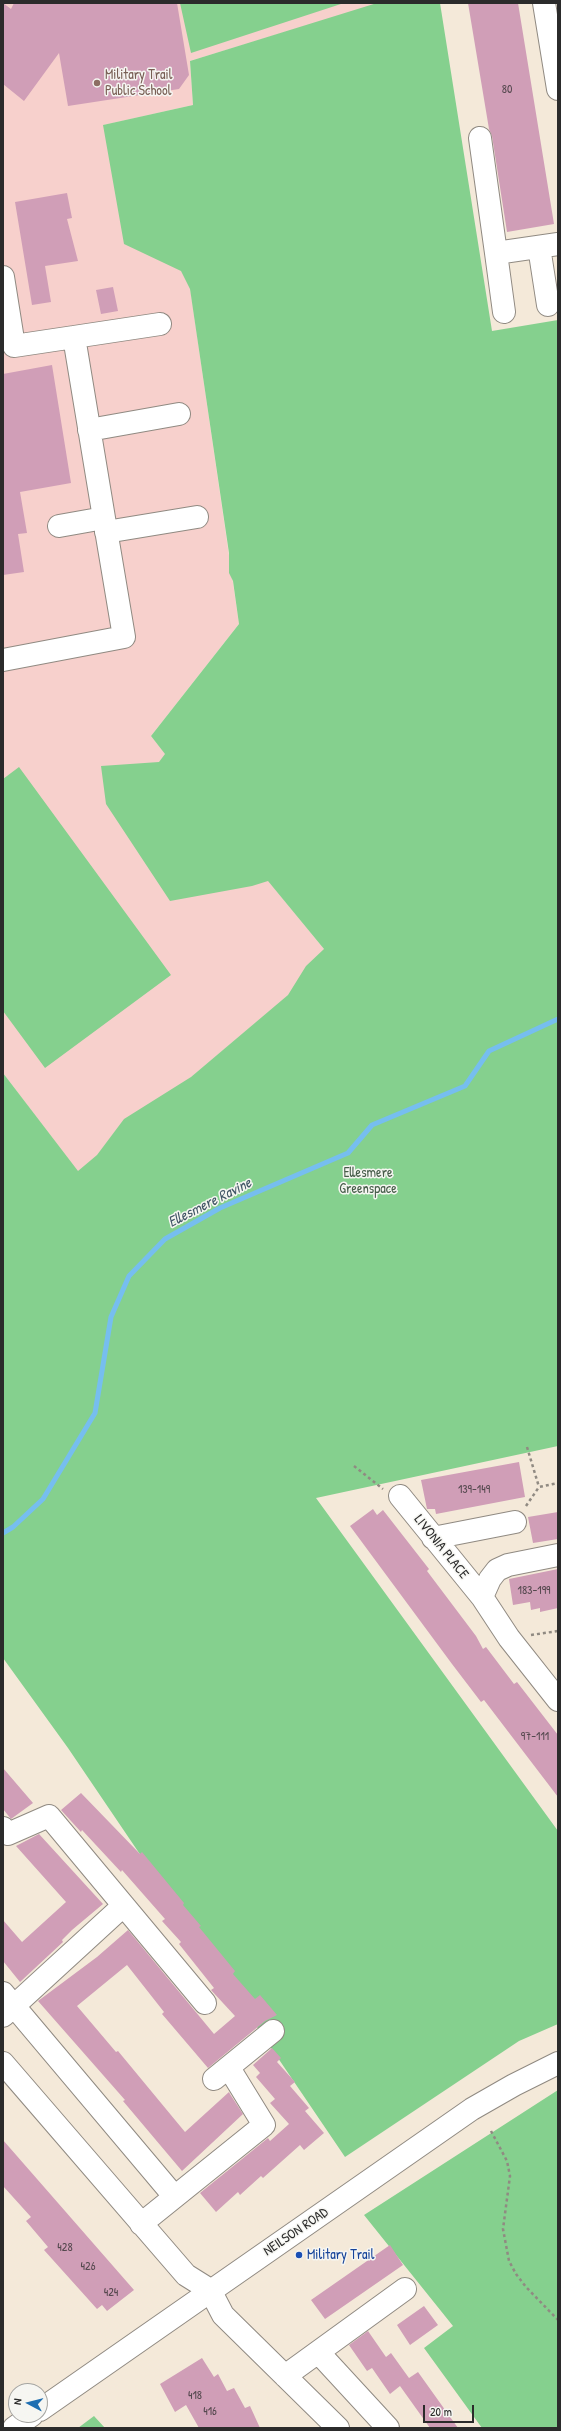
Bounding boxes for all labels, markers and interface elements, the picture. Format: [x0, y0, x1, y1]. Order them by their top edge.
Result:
place label: Military Trail Public School [105, 67, 172, 100]
marker: Military Trail Public School [92, 78, 102, 88]
house number: 80 [502, 83, 512, 97]
park label: Ellesmere Greenspace [339, 1165, 397, 1198]
water label: Ellesmere Ravine [165, 1174, 255, 1232]
house number: 139-149 [458, 1483, 490, 1497]
street label: LIVONIA PLACE [410, 1512, 472, 1582]
house number: 183-199 [518, 1584, 550, 1598]
house number: 97-111 [521, 1730, 549, 1744]
street label: NEILSON ROAD [260, 2204, 332, 2260]
house number: 428 [57, 2241, 73, 2255]
place label: Military Trail [307, 2247, 374, 2263]
marker: Military Trail [294, 2250, 304, 2260]
house number: 426 [81, 2260, 95, 2274]
house number: 424 [104, 2286, 118, 2300]
north arrow [8, 2383, 48, 2423]
house number: 418 [188, 2389, 202, 2403]
scale bar [425, 2397, 476, 2423]
text: N [10, 2398, 24, 2405]
text: 20 m [430, 2403, 452, 2420]
house number: 416 [203, 2405, 217, 2419]

